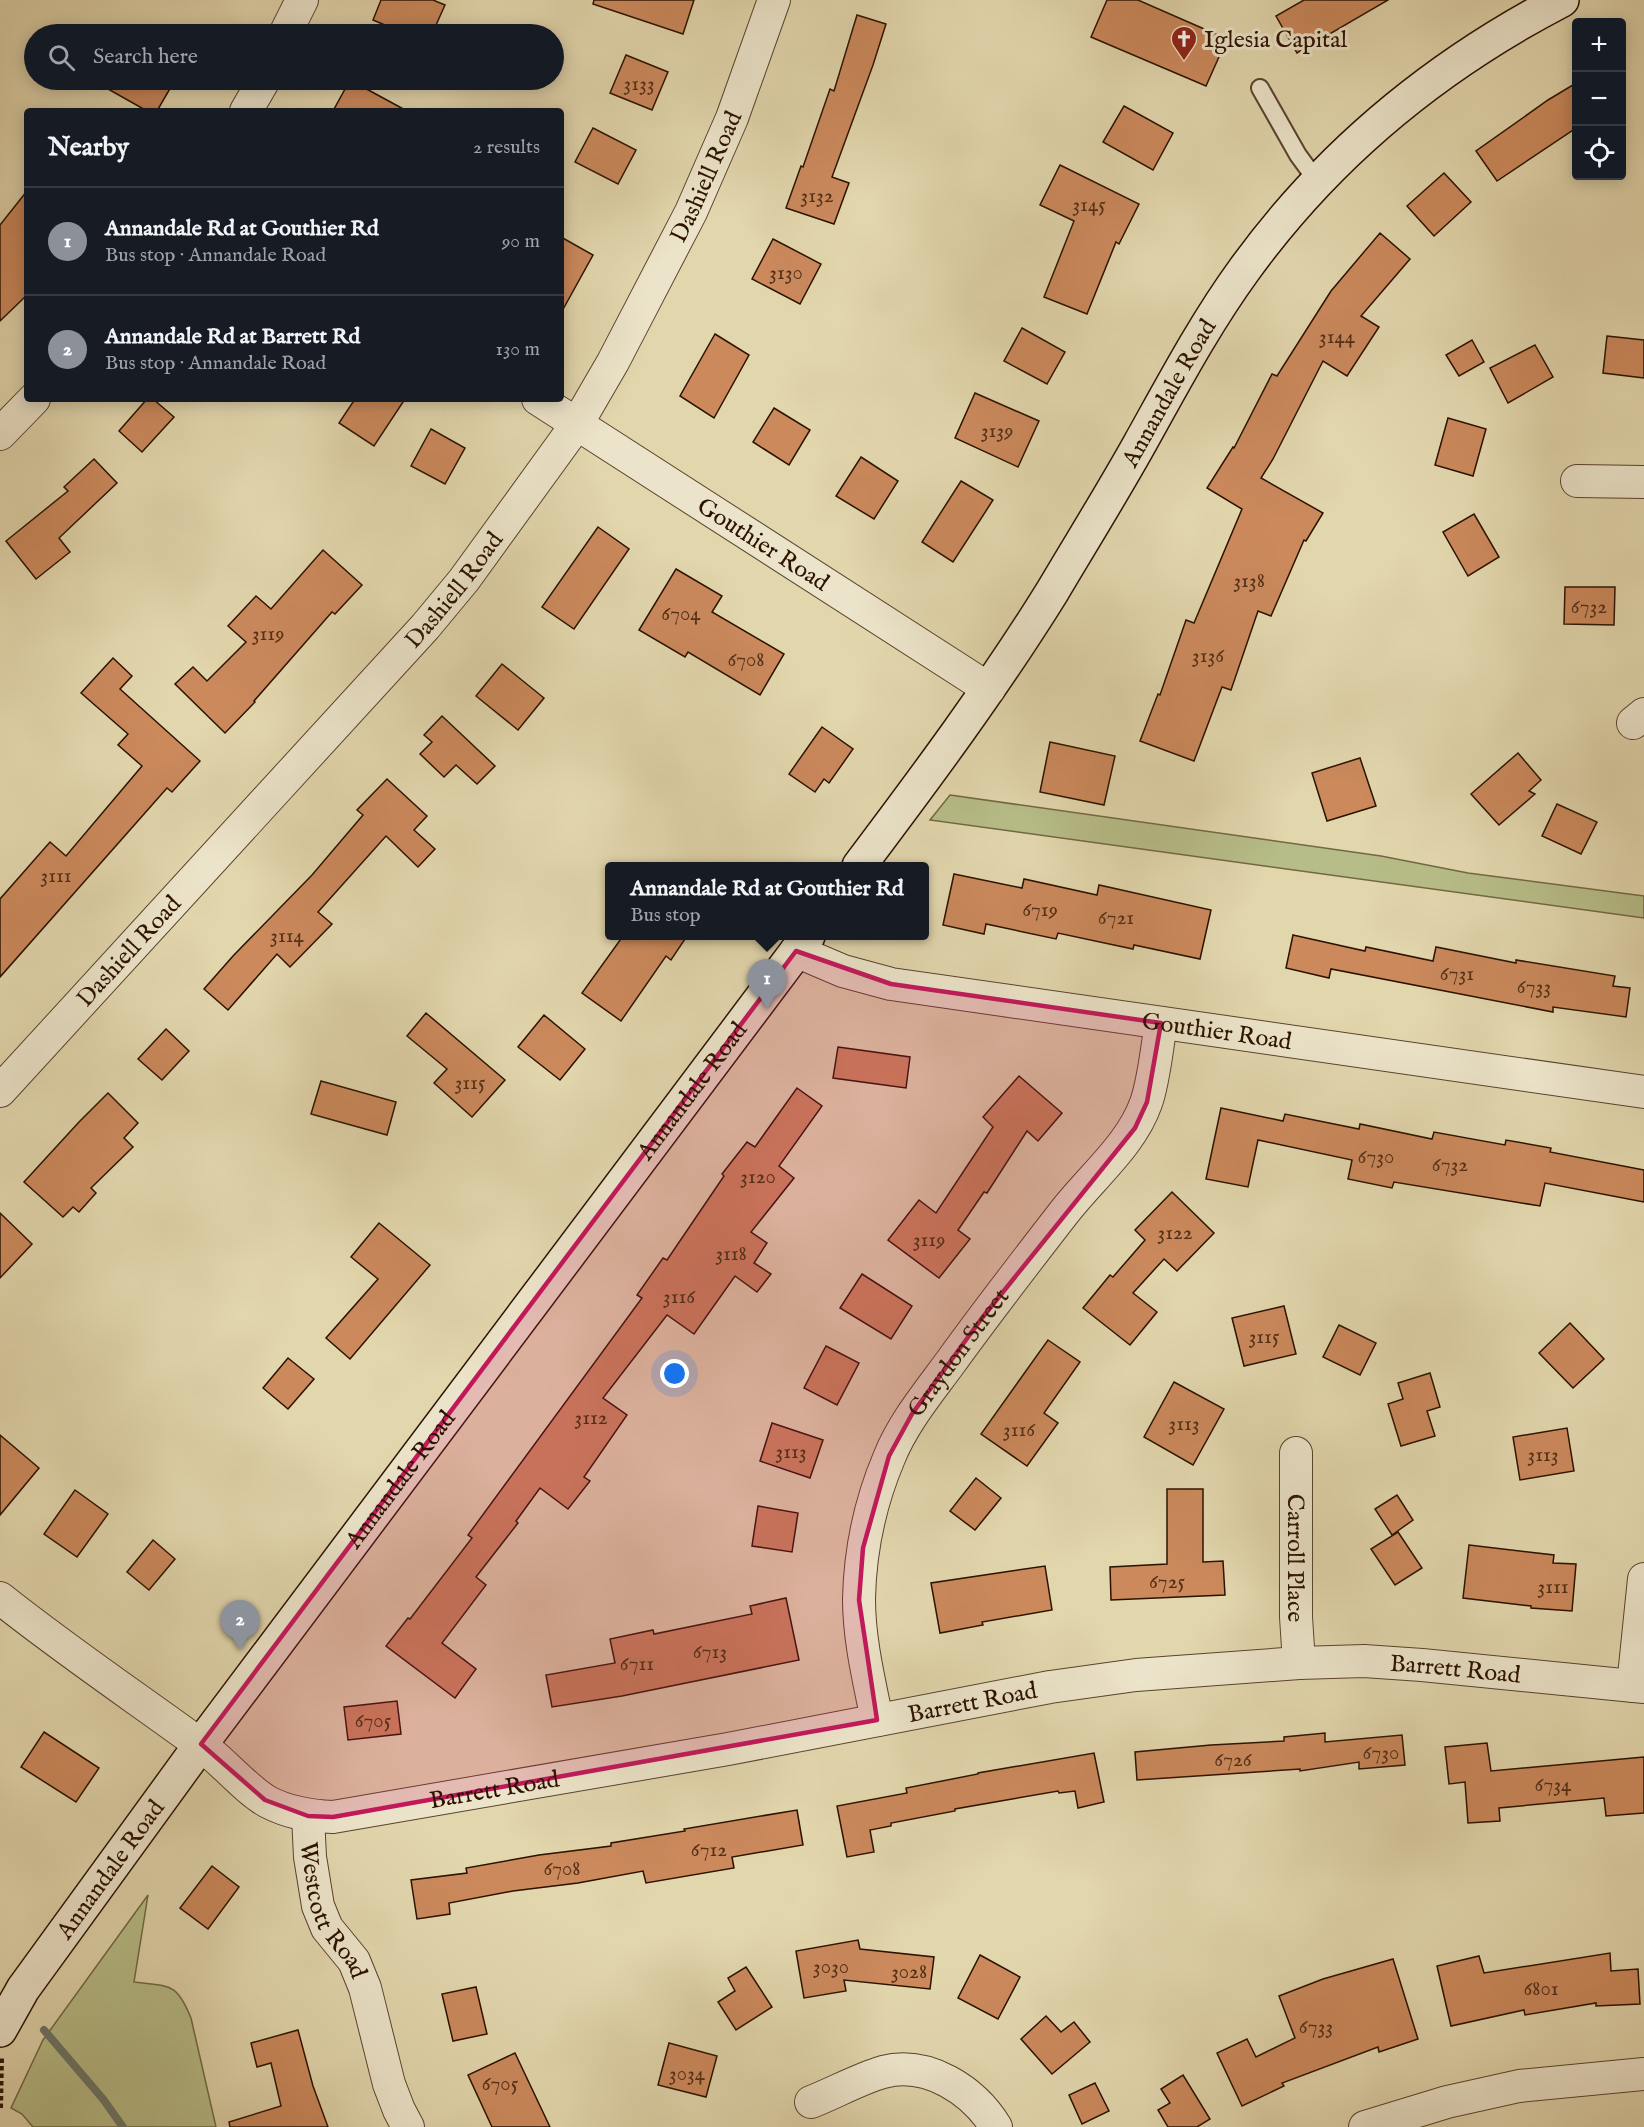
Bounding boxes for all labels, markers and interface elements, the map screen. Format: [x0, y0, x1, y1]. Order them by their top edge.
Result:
map controls [1572, 18, 1626, 180]
button: + [1572, 18, 1626, 72]
search box [24, 24, 564, 90]
church icon: Iglesia Capital [1169, 24, 1199, 62]
place label: Iglesia Capital [1204, 25, 1348, 56]
icon: search [45, 41, 78, 74]
text: Search here [93, 43, 198, 71]
house number: 3133 [623, 71, 655, 98]
button: − [1572, 72, 1626, 126]
street label: Dashiell Road [664, 107, 750, 248]
button: locate [1572, 126, 1626, 180]
text: Nearby [48, 131, 129, 164]
text: 2 results [473, 135, 540, 160]
house number: 3132 [800, 183, 834, 210]
house number: 3145 [1072, 192, 1106, 219]
text: Annandale Rd at Gouthier Rd [105, 215, 379, 243]
text: 1 [64, 229, 71, 254]
text: 90 m [502, 229, 540, 254]
text: Bus stop · Annandale Road [105, 243, 326, 268]
house number: 3130 [769, 260, 803, 287]
street label: Annandale Road [1115, 314, 1224, 474]
text: Annandale Rd at Barrett Rd [105, 323, 360, 351]
house number: 3144 [1319, 324, 1356, 351]
text: 2 [63, 337, 72, 362]
text: 130 m [495, 337, 540, 362]
text: Bus stop · Annandale Road [105, 351, 326, 376]
house number: 3139 [981, 418, 1013, 445]
street label: Gouthier Road [691, 491, 835, 599]
street label: Dashiell Road [399, 526, 511, 656]
house number: 3138 [1233, 568, 1265, 595]
house number: 6732 [1571, 594, 1607, 621]
house number: 6704 [661, 601, 701, 628]
house number: 3119 [252, 621, 284, 648]
house number: 3136 [1192, 643, 1225, 670]
house number: 6708 [727, 647, 765, 674]
popup [605, 862, 929, 940]
house number: 3111 [40, 863, 72, 890]
text: Annandale Rd at Gouthier Rd [630, 875, 904, 903]
street label: Dashiell Road [70, 889, 189, 1014]
house number: 6719 [1022, 897, 1058, 924]
text: Bus stop [630, 903, 701, 928]
house number: 6721 [1098, 905, 1134, 932]
house number: 3114 [270, 923, 305, 950]
pin: 1 [748, 960, 786, 1009]
house number: 6731 [1440, 961, 1474, 988]
house number: 6733 [1517, 974, 1551, 1001]
street label: Gouthier Road [1140, 1006, 1294, 1058]
street label: Annandale Road [630, 1016, 755, 1168]
house number: 3115 [454, 1070, 486, 1097]
house number: 6730 [1358, 1144, 1394, 1171]
house number: 6732 [1432, 1152, 1468, 1179]
house number: 3120 [740, 1164, 776, 1191]
house number: 3122 [1157, 1220, 1193, 1247]
house number: 3119 [913, 1227, 945, 1254]
house number: 3118 [715, 1241, 747, 1268]
street label: Graydon Street [901, 1283, 1017, 1424]
house number: 3116 [663, 1284, 696, 1311]
house number: 3115 [1248, 1324, 1280, 1351]
your location [660, 1359, 689, 1388]
street label: Annandale Road [339, 1405, 463, 1556]
house number: 3112 [574, 1405, 608, 1432]
house number: 3113 [1168, 1411, 1200, 1438]
house number: 3116 [1003, 1417, 1036, 1444]
house number: 3113 [775, 1439, 807, 1466]
house number: 3113 [1527, 1442, 1559, 1469]
street label: Carroll Place [1279, 1494, 1310, 1622]
house number: 6725 [1149, 1569, 1185, 1596]
house number: 3111 [1537, 1574, 1569, 1601]
pin: 2 [220, 1600, 260, 1650]
house number: 6713 [693, 1639, 727, 1666]
street label: Barrett Road [1389, 1649, 1522, 1692]
house number: 6711 [620, 1651, 654, 1678]
street label: Barrett Road [905, 1676, 1040, 1731]
house number: 6705 [355, 1708, 392, 1735]
house number: 6730 [1363, 1740, 1399, 1767]
house number: 6726 [1214, 1747, 1253, 1774]
street label: Barrett Road [427, 1764, 562, 1817]
house number: 6734 [1535, 1772, 1572, 1799]
street label: Annandale Road [50, 1794, 172, 1947]
house number: 6712 [691, 1837, 727, 1864]
street label: Westcott Road [292, 1841, 374, 1984]
house number: 6708 [543, 1856, 581, 1883]
house number: 3030 [813, 1954, 849, 1981]
house number: 3028 [891, 1959, 927, 1986]
house number: 6801 [1523, 1976, 1559, 2003]
house number: 6733 [1299, 2014, 1333, 2041]
house number: 3034 [669, 2061, 706, 2088]
house number: 6705 [482, 2071, 519, 2098]

